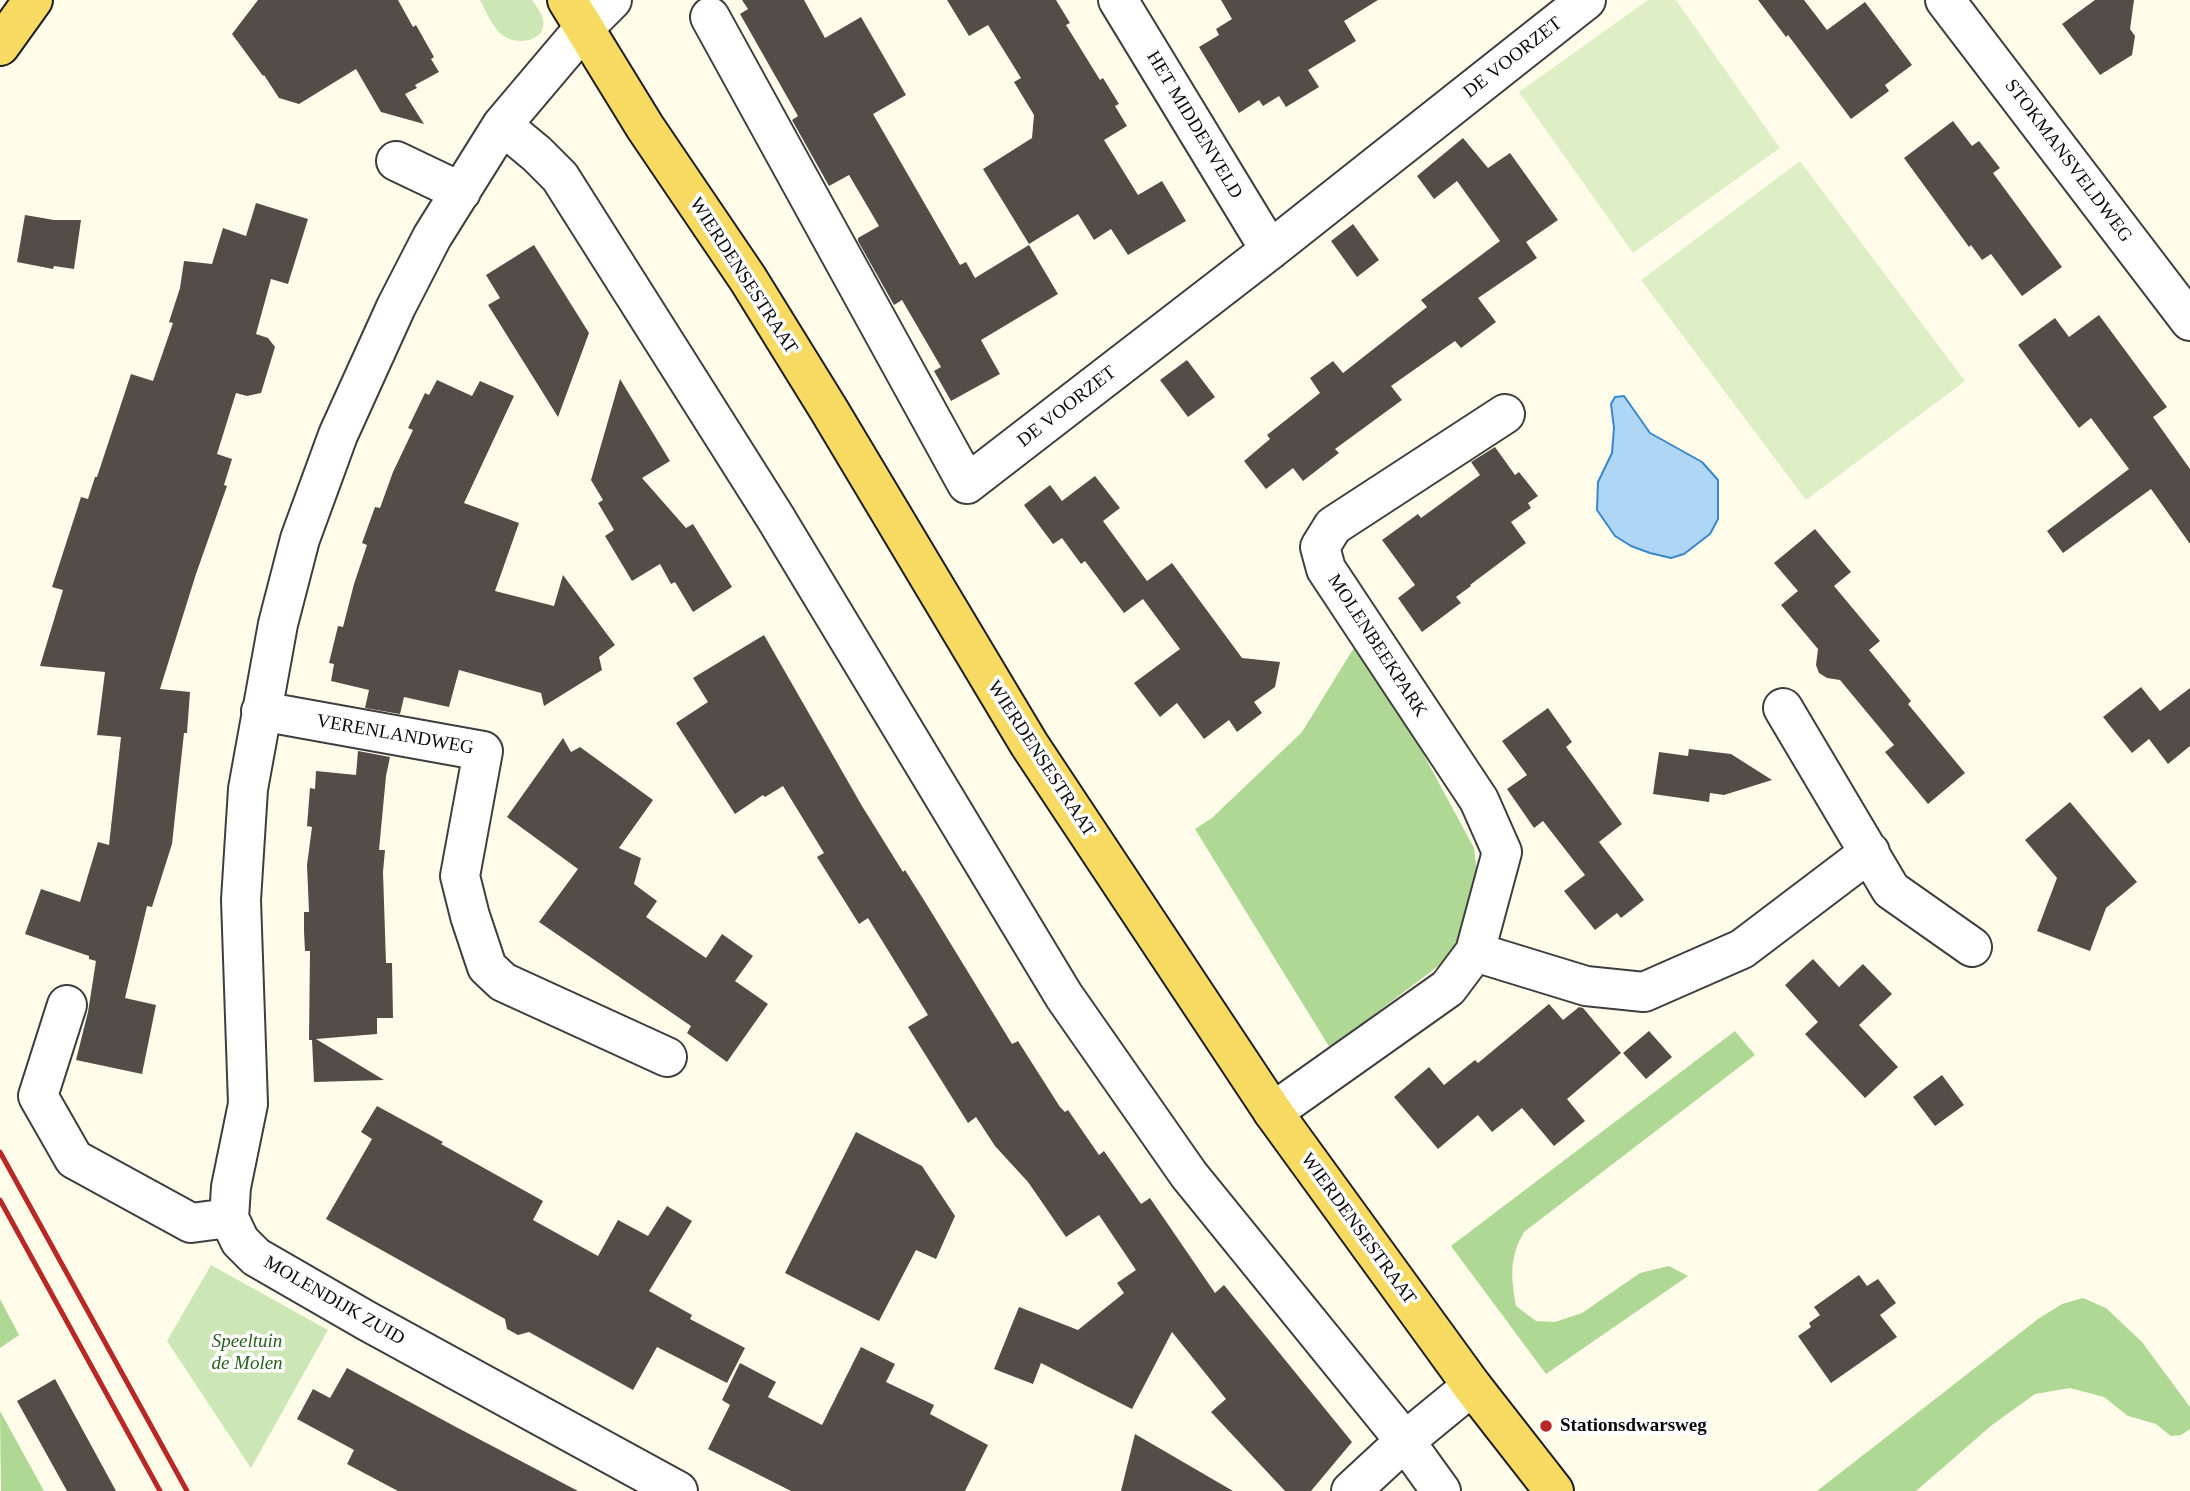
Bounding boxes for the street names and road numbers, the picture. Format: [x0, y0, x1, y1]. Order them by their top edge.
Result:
street label: DE VOORZET [1459, 12, 1567, 104]
street label: HET MIDDENVELD [1141, 47, 1247, 203]
street label: STOKMANSVELDWEG [1999, 75, 2137, 247]
street label: WIERDENSESTRAAT [684, 194, 802, 358]
street label: DE VOORZET [1013, 361, 1121, 453]
street label: MOLENBEEKPARK [1322, 570, 1432, 722]
street label: WIERDENSESTRAAT [982, 677, 1100, 841]
street label: VERENLANDWEG [315, 710, 475, 760]
street label: WIERDENSESTRAAT [1295, 1149, 1421, 1309]
street label: MOLENDIJK ZUID [260, 1251, 408, 1351]

